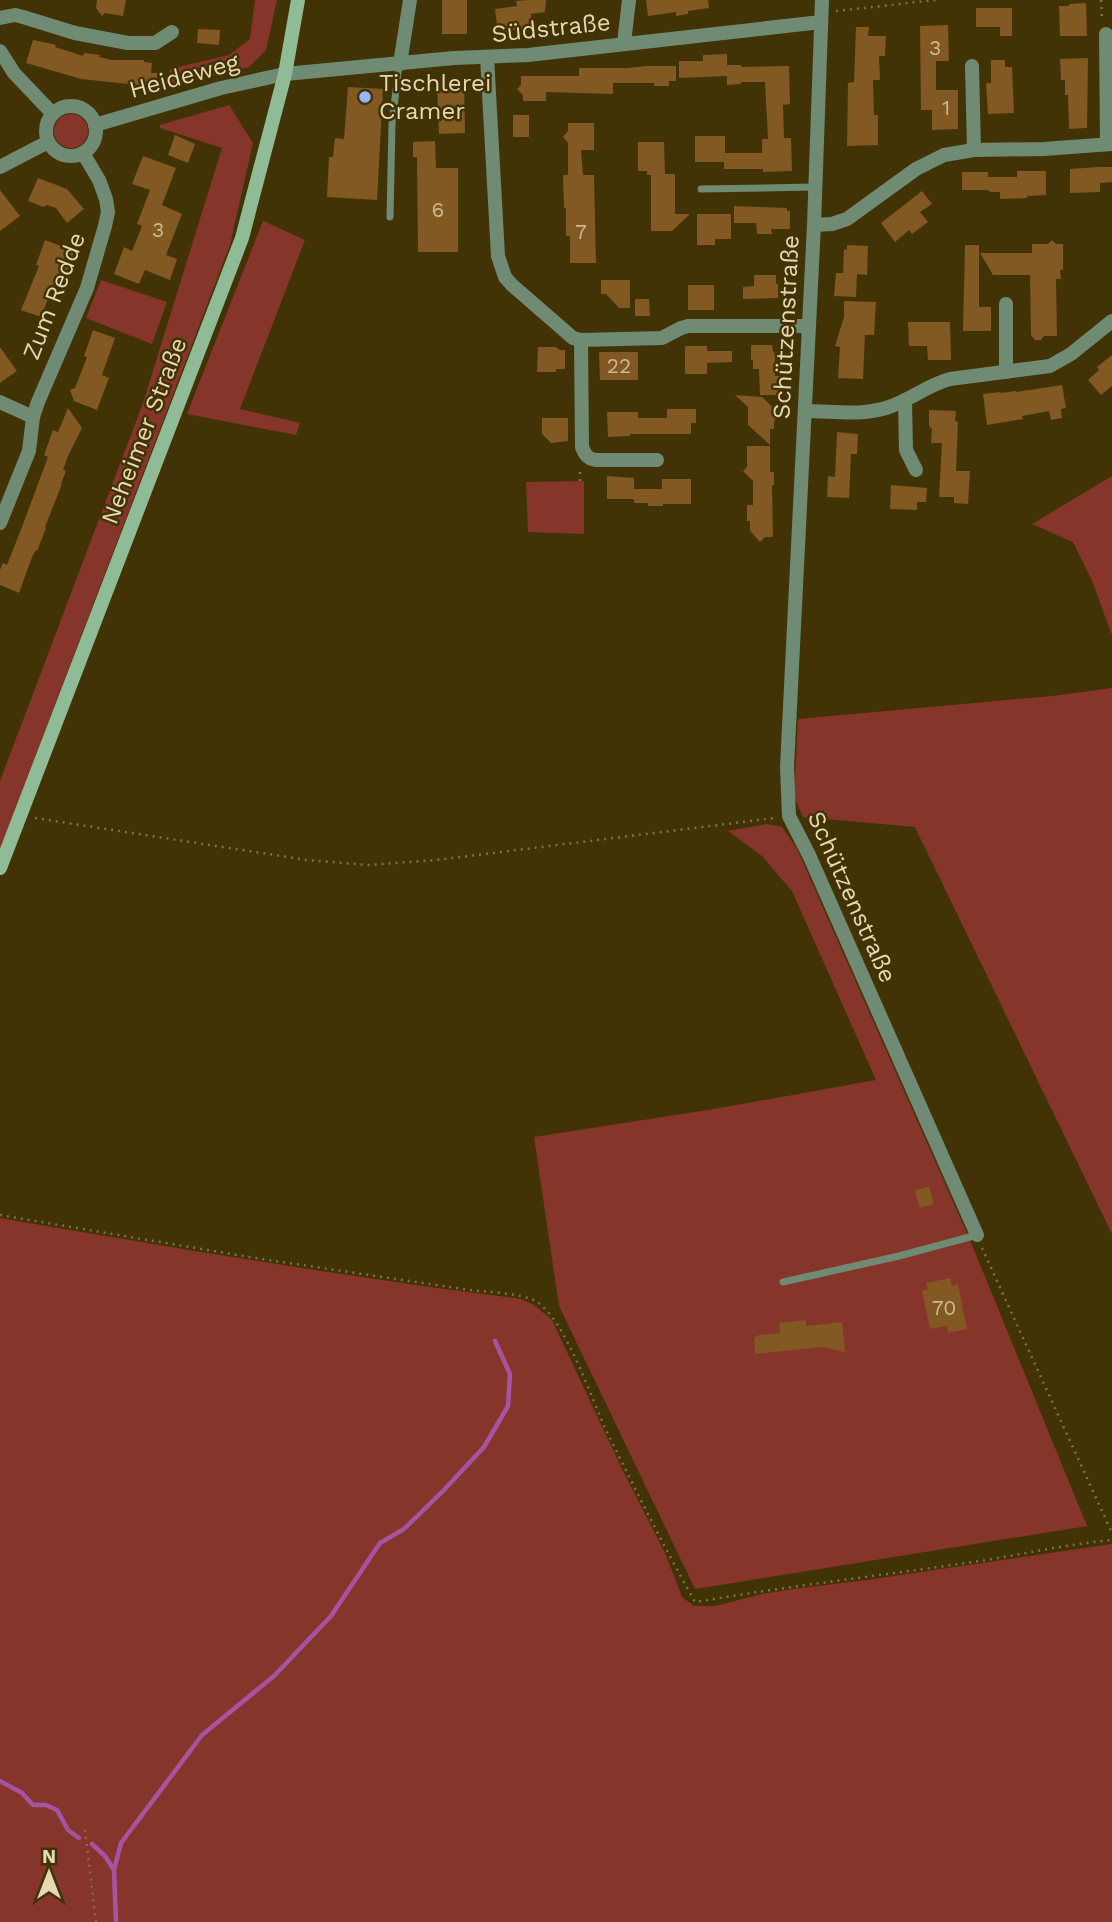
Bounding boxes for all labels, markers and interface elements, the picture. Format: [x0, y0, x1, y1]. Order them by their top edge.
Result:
street label: Südstraße [490, 8, 612, 48]
house number: 3 [929, 35, 941, 60]
street label: Heideweg [126, 48, 242, 104]
place label: Tischlerei Cramer [379, 69, 491, 125]
marker: Tischlerei Cramer [357, 89, 373, 105]
house number: 1 [942, 95, 950, 120]
house number: 6 [432, 197, 444, 222]
house number: 3 [152, 217, 164, 242]
house number: 7 [575, 219, 587, 244]
street label: Zum Redde [17, 228, 91, 364]
street label: Schützenstraße [767, 234, 805, 420]
street label: Neheimer Straße [96, 334, 192, 528]
house number: 22 [607, 353, 631, 378]
street label: Schützenstraße [802, 807, 902, 987]
house number: 70 [932, 1295, 956, 1320]
north arrow [14, 1838, 84, 1908]
text: N [42, 1845, 56, 1868]

